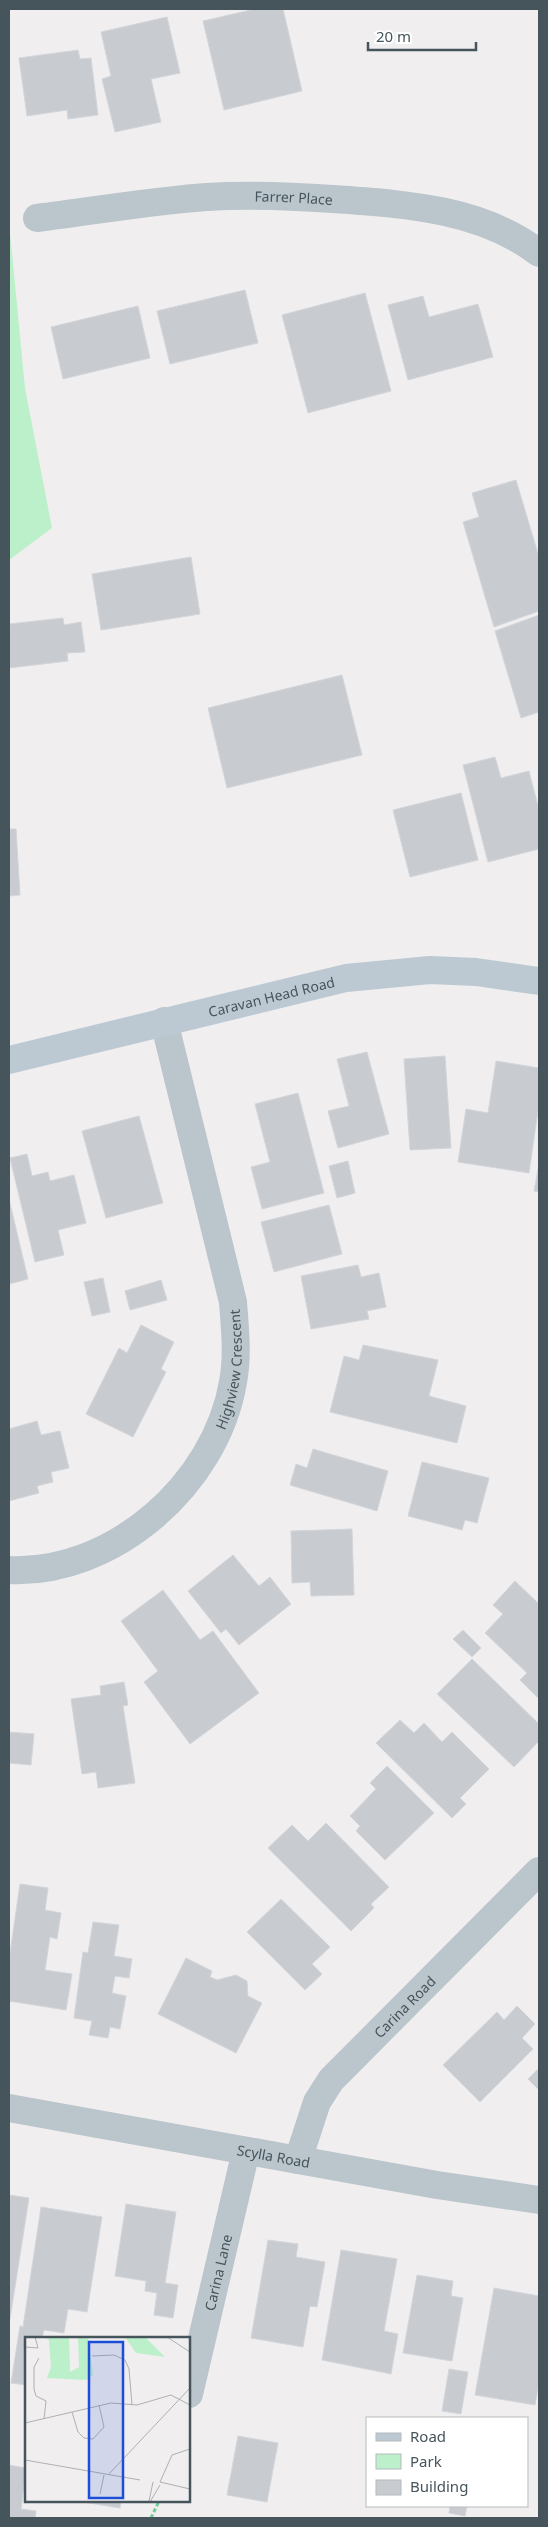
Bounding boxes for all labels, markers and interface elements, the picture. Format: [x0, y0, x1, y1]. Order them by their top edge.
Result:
scale bar [368, 20, 476, 52]
text: 20 m [376, 26, 411, 46]
street label: Farrer Place [254, 186, 334, 208]
street label: Caravan Head Road [206, 972, 336, 1021]
street label: Highview Crescent [210, 1309, 245, 1432]
street label: Carina Road [369, 1971, 439, 2041]
street label: Scylla Road [236, 2140, 312, 2172]
street label: Carina Lane [199, 2232, 236, 2312]
inset map [25, 2337, 190, 2502]
legend [366, 2417, 528, 2507]
text: Road [410, 2426, 446, 2446]
text: Park [410, 2451, 442, 2471]
text: Building [410, 2476, 468, 2496]

